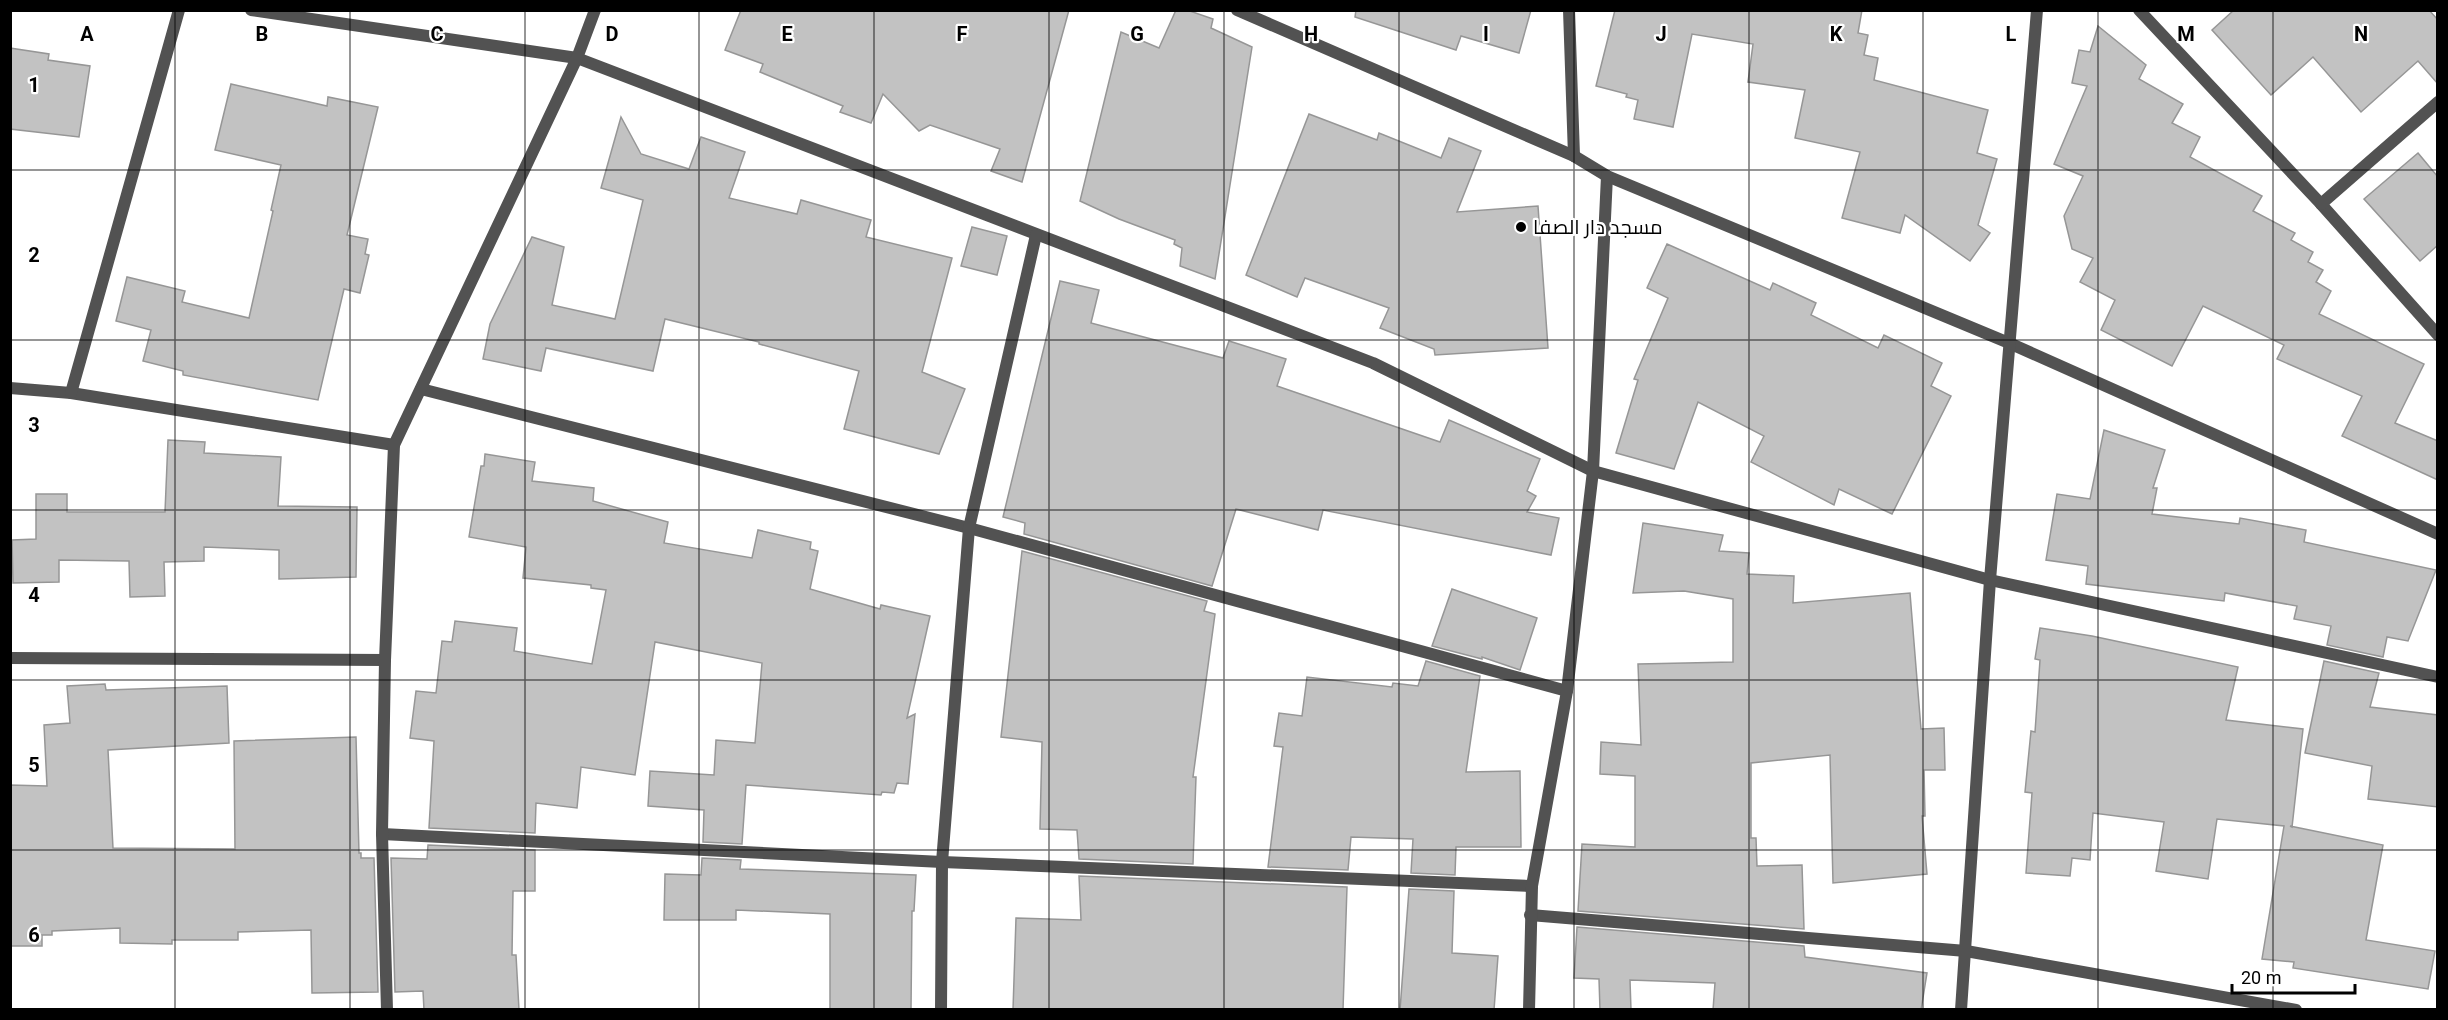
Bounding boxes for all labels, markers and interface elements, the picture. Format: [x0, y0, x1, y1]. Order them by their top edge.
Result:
text: A [80, 22, 94, 46]
text: B [256, 22, 268, 46]
text: C [430, 22, 444, 46]
text: D [606, 22, 619, 46]
text: E [781, 22, 793, 46]
text: F [957, 22, 968, 46]
text: G [1130, 22, 1144, 46]
text: H [1304, 22, 1318, 46]
text: I [1483, 22, 1489, 46]
text: J [1655, 22, 1667, 46]
text: K [1830, 22, 1843, 46]
text: L [2006, 22, 2017, 46]
text: M [2177, 22, 2195, 46]
text: N [2354, 22, 2368, 46]
text: 1 [28, 73, 40, 97]
place label: مسجد دار الصفا [1533, 215, 1663, 239]
marker: مسجد دار الصفا [1514, 220, 1528, 234]
text: 2 [28, 243, 40, 267]
text: 3 [28, 413, 40, 437]
text: 4 [28, 583, 40, 607]
text: 5 [28, 753, 40, 777]
text: 6 [28, 923, 40, 947]
scale bar [2232, 957, 2355, 995]
text: 20 m [2241, 967, 2281, 988]

